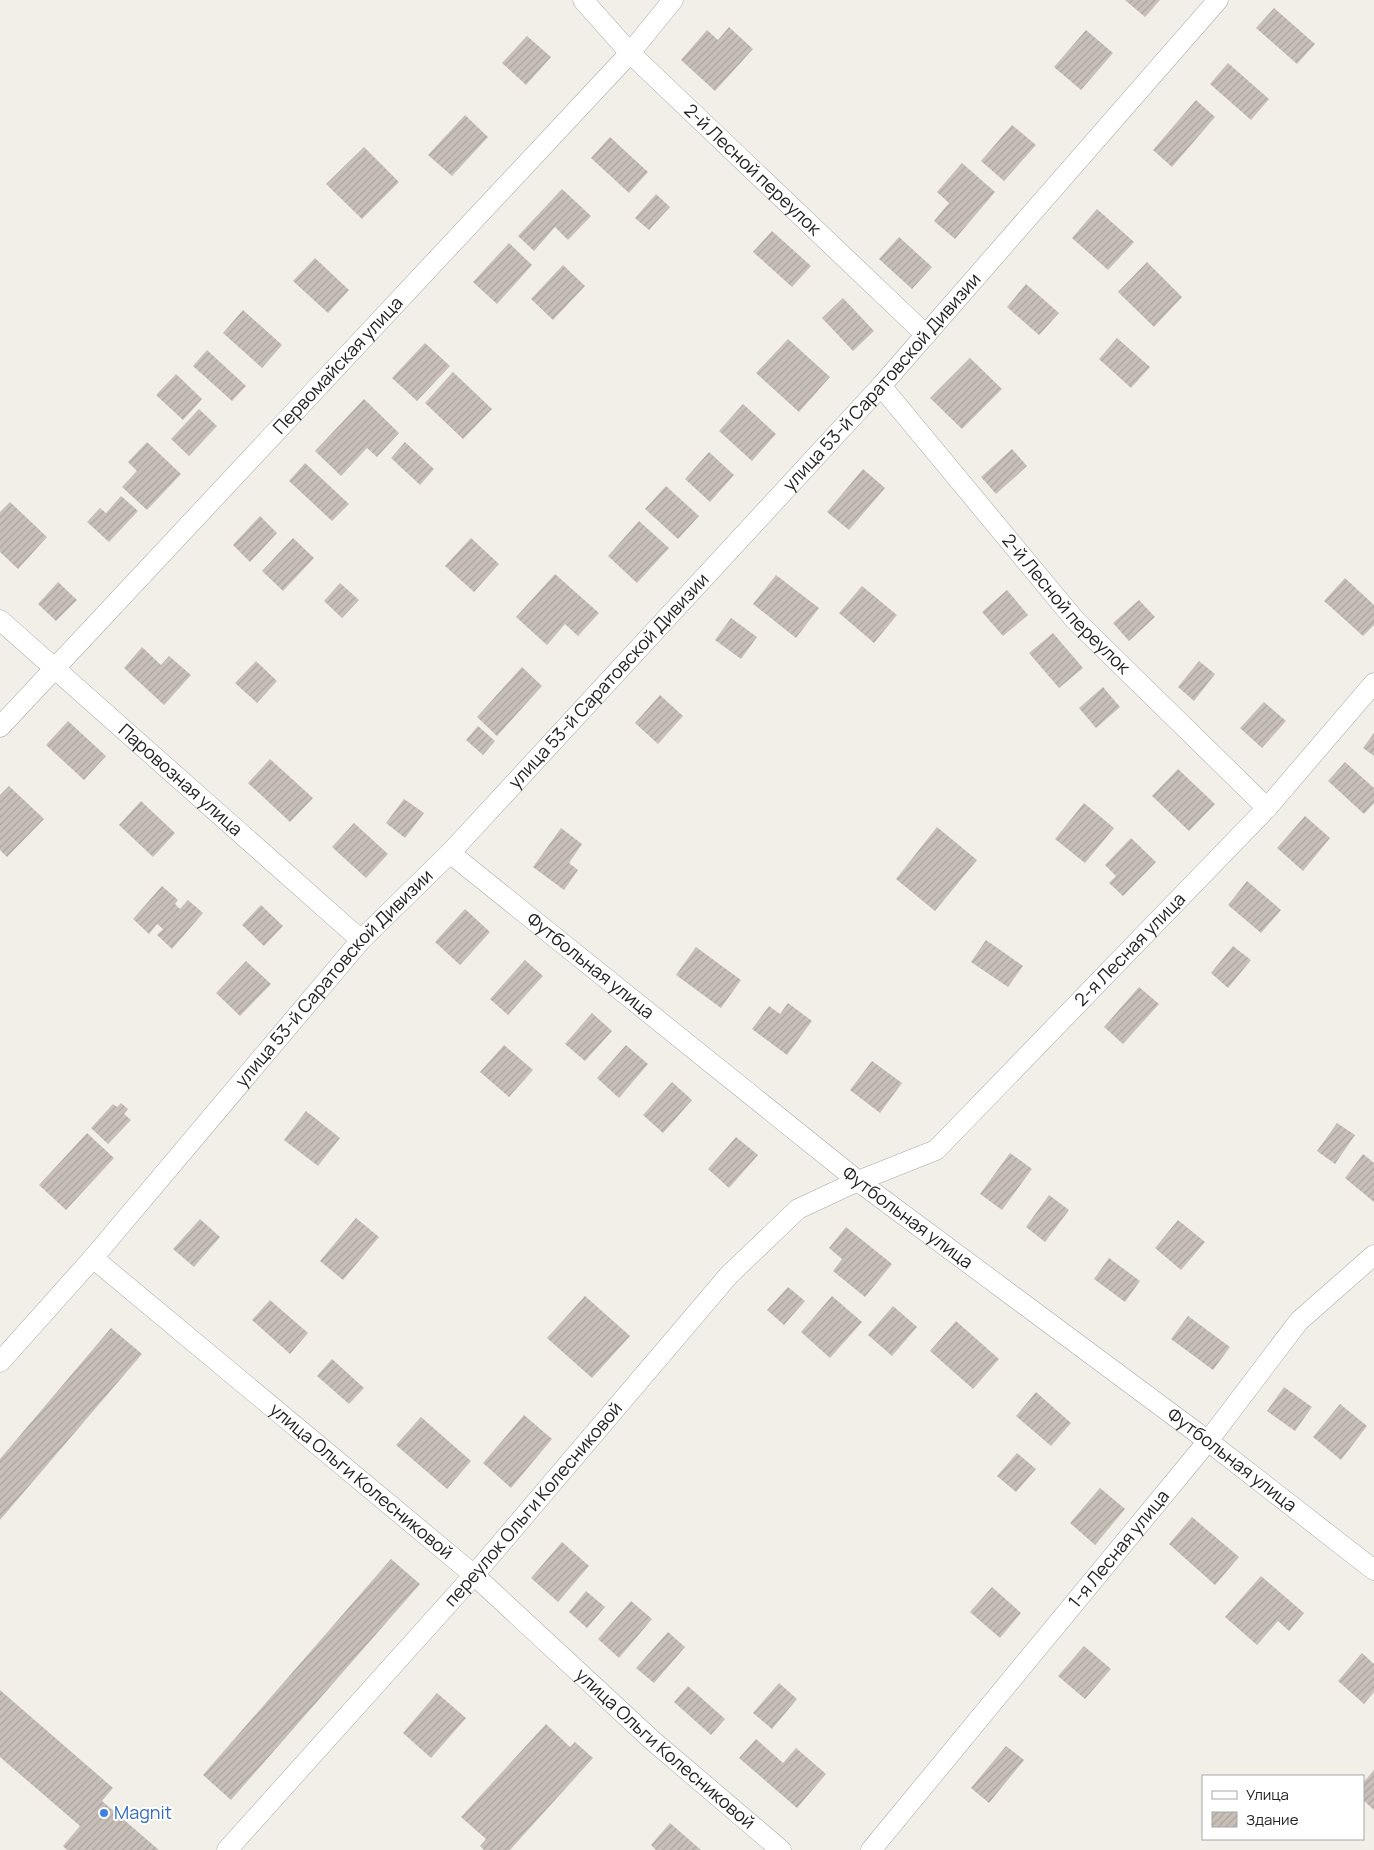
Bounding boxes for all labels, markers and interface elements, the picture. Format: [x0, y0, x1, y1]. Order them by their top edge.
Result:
street label: 2-й Лесной переулок [679, 98, 828, 241]
street label: улица 53-й Саратовской Дивизии [777, 267, 986, 496]
street label: Первомайская улица [267, 291, 408, 439]
street label: 2-й Лесной переулок [997, 528, 1137, 679]
street label: улица 53-й Саратовской Дивизии [502, 567, 714, 793]
street label: Паровозная улица [114, 718, 248, 841]
street label: улица 53-й Саратовской Дивизии [229, 863, 438, 1092]
street label: 2-я Лесная улица [1069, 887, 1190, 1011]
street label: Футбольная улица [522, 906, 660, 1024]
street label: Футбольная улица [838, 1160, 978, 1273]
street label: переулок Ольги Колесниковой [438, 1396, 627, 1611]
street label: улица Ольги Колесниковой [265, 1397, 459, 1564]
street label: Футбольная улица [1163, 1402, 1302, 1517]
street label: 1-я Лесная улица [1062, 1484, 1174, 1612]
street label: улица Ольги Колесниковой [571, 1662, 761, 1834]
legend [1202, 1775, 1364, 1840]
text: Улица [1246, 1784, 1289, 1805]
place label: Magnit [114, 1800, 172, 1824]
marker: Magnit [98, 1807, 110, 1819]
text: Здание [1246, 1809, 1299, 1830]

